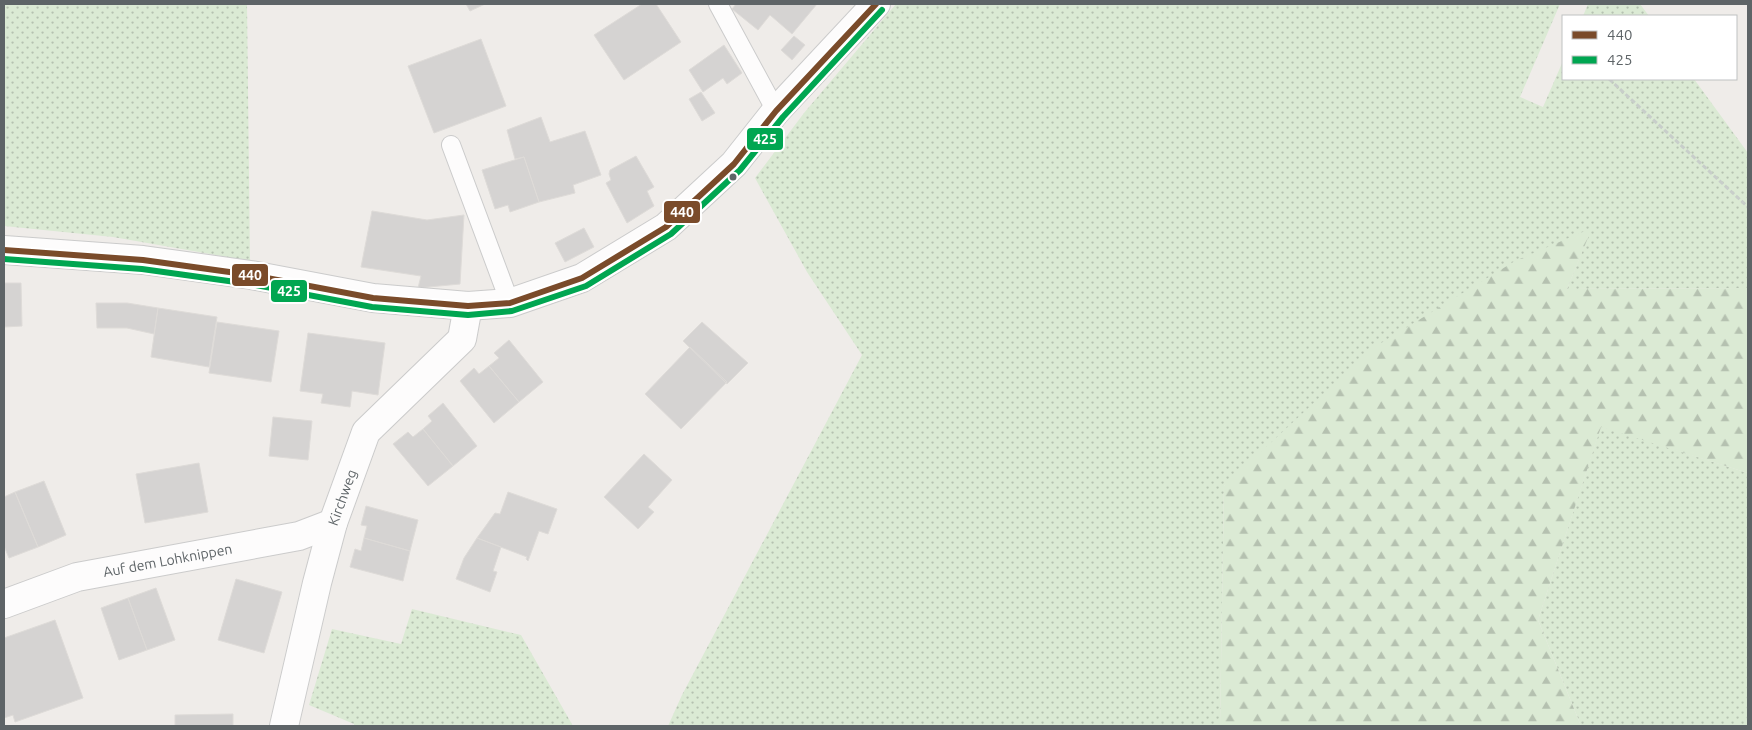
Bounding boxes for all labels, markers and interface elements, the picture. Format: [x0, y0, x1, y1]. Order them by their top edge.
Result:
legend [1562, 15, 1737, 80]
text: 440 [1607, 26, 1632, 43]
text: 425 [1607, 51, 1632, 68]
line badge: 425 [746, 127, 784, 151]
text: 425 [753, 131, 777, 147]
unlabelled marker [728, 172, 738, 182]
line badge: 440 [663, 200, 701, 224]
text: 440 [670, 204, 694, 220]
line badge: 440 [231, 263, 269, 287]
text: 440 [238, 267, 262, 283]
line badge: 425 [270, 279, 308, 303]
text: 425 [277, 283, 301, 299]
street label: Kirchweg [325, 467, 360, 528]
street label: Auf dem Lohknippen [102, 541, 233, 580]

